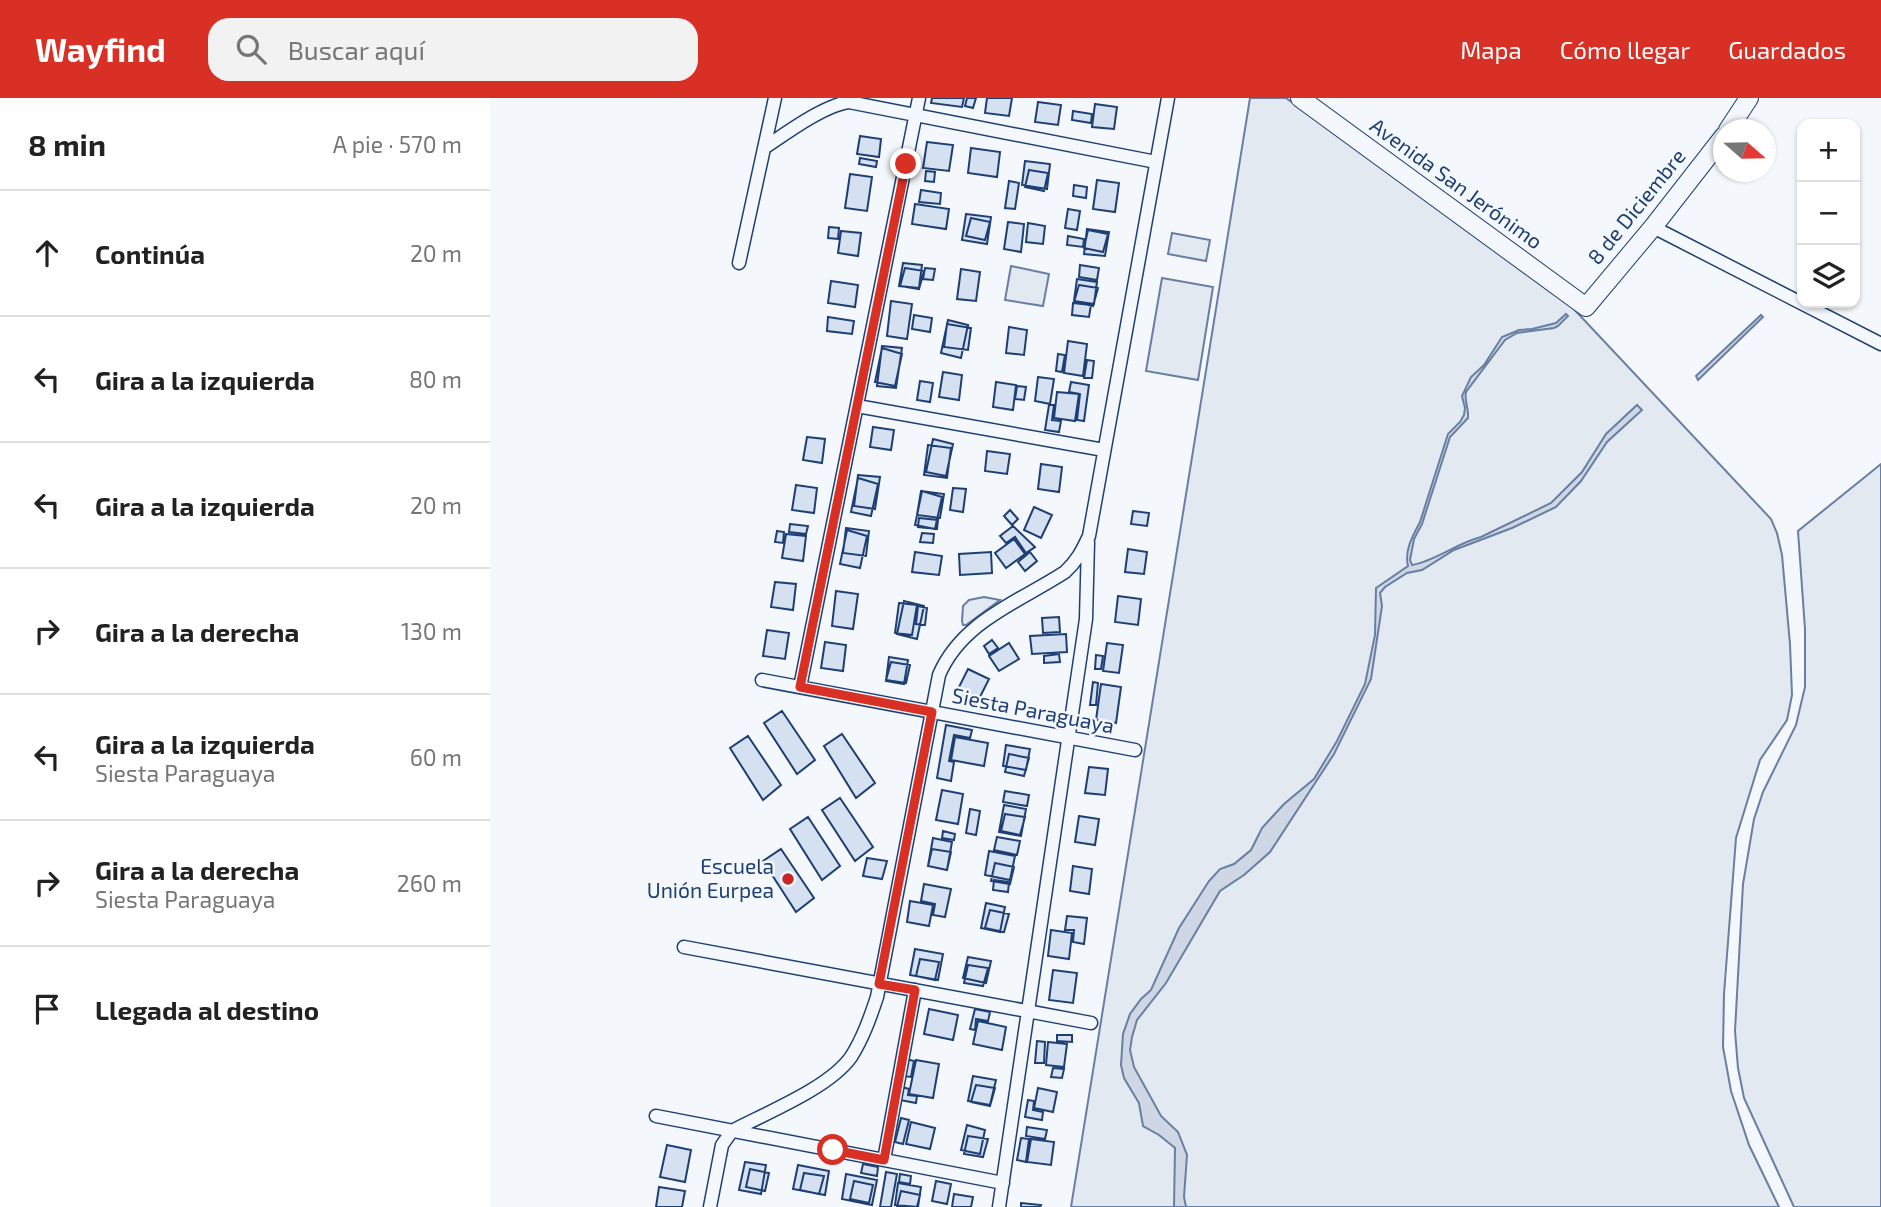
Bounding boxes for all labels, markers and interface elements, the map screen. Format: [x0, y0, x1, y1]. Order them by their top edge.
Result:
search box [208, 18, 698, 81]
text: Wayfind [35, 29, 166, 69]
icon: search [232, 30, 270, 68]
text: Buscar aquí [288, 34, 425, 65]
text: Mapa [1460, 35, 1522, 64]
text: Cómo llegar [1560, 35, 1690, 64]
text: Guardados [1728, 35, 1846, 64]
street label: Avenida San Jerónimo [1366, 112, 1548, 254]
north arrow [1713, 119, 1776, 182]
map controls [1797, 119, 1860, 308]
button: + [1797, 119, 1860, 182]
text: 8 min [28, 126, 106, 162]
text: A pie · 570 m [333, 130, 462, 158]
street label: 8 de Diciembre [1582, 143, 1690, 269]
route end [890, 148, 921, 179]
button: − [1797, 182, 1860, 245]
icon: ahead [28, 234, 66, 272]
text: Continúa [95, 238, 205, 269]
text: 20 m [410, 239, 462, 267]
button: layers [1797, 245, 1860, 308]
icon: left [28, 360, 66, 398]
text: Gira a la izquierda [95, 364, 315, 395]
text: 80 m [409, 365, 462, 393]
icon: left [28, 486, 66, 524]
text: Gira a la izquierda [95, 490, 315, 521]
text: 20 m [410, 491, 462, 519]
icon: right [28, 612, 66, 650]
text: Gira a la derecha [95, 616, 299, 647]
text: 130 m [401, 617, 462, 645]
street label: Siesta Paraguaya [950, 682, 1117, 738]
text: Gira a la izquierda [95, 728, 315, 759]
icon: left [28, 738, 66, 776]
text: 60 m [410, 743, 462, 771]
text: Siesta Paraguaya [95, 759, 275, 787]
place label: Escuela Unión Eurpea [647, 853, 774, 902]
text: Gira a la derecha [95, 854, 299, 885]
icon: right [28, 864, 66, 902]
text: 260 m [397, 869, 462, 897]
marker: Escuela Unión Eurpea [780, 871, 796, 887]
text: Siesta Paraguaya [95, 885, 275, 913]
icon: arrive [28, 990, 66, 1028]
text: Llegada al destino [95, 994, 319, 1025]
route start [817, 1134, 848, 1165]

